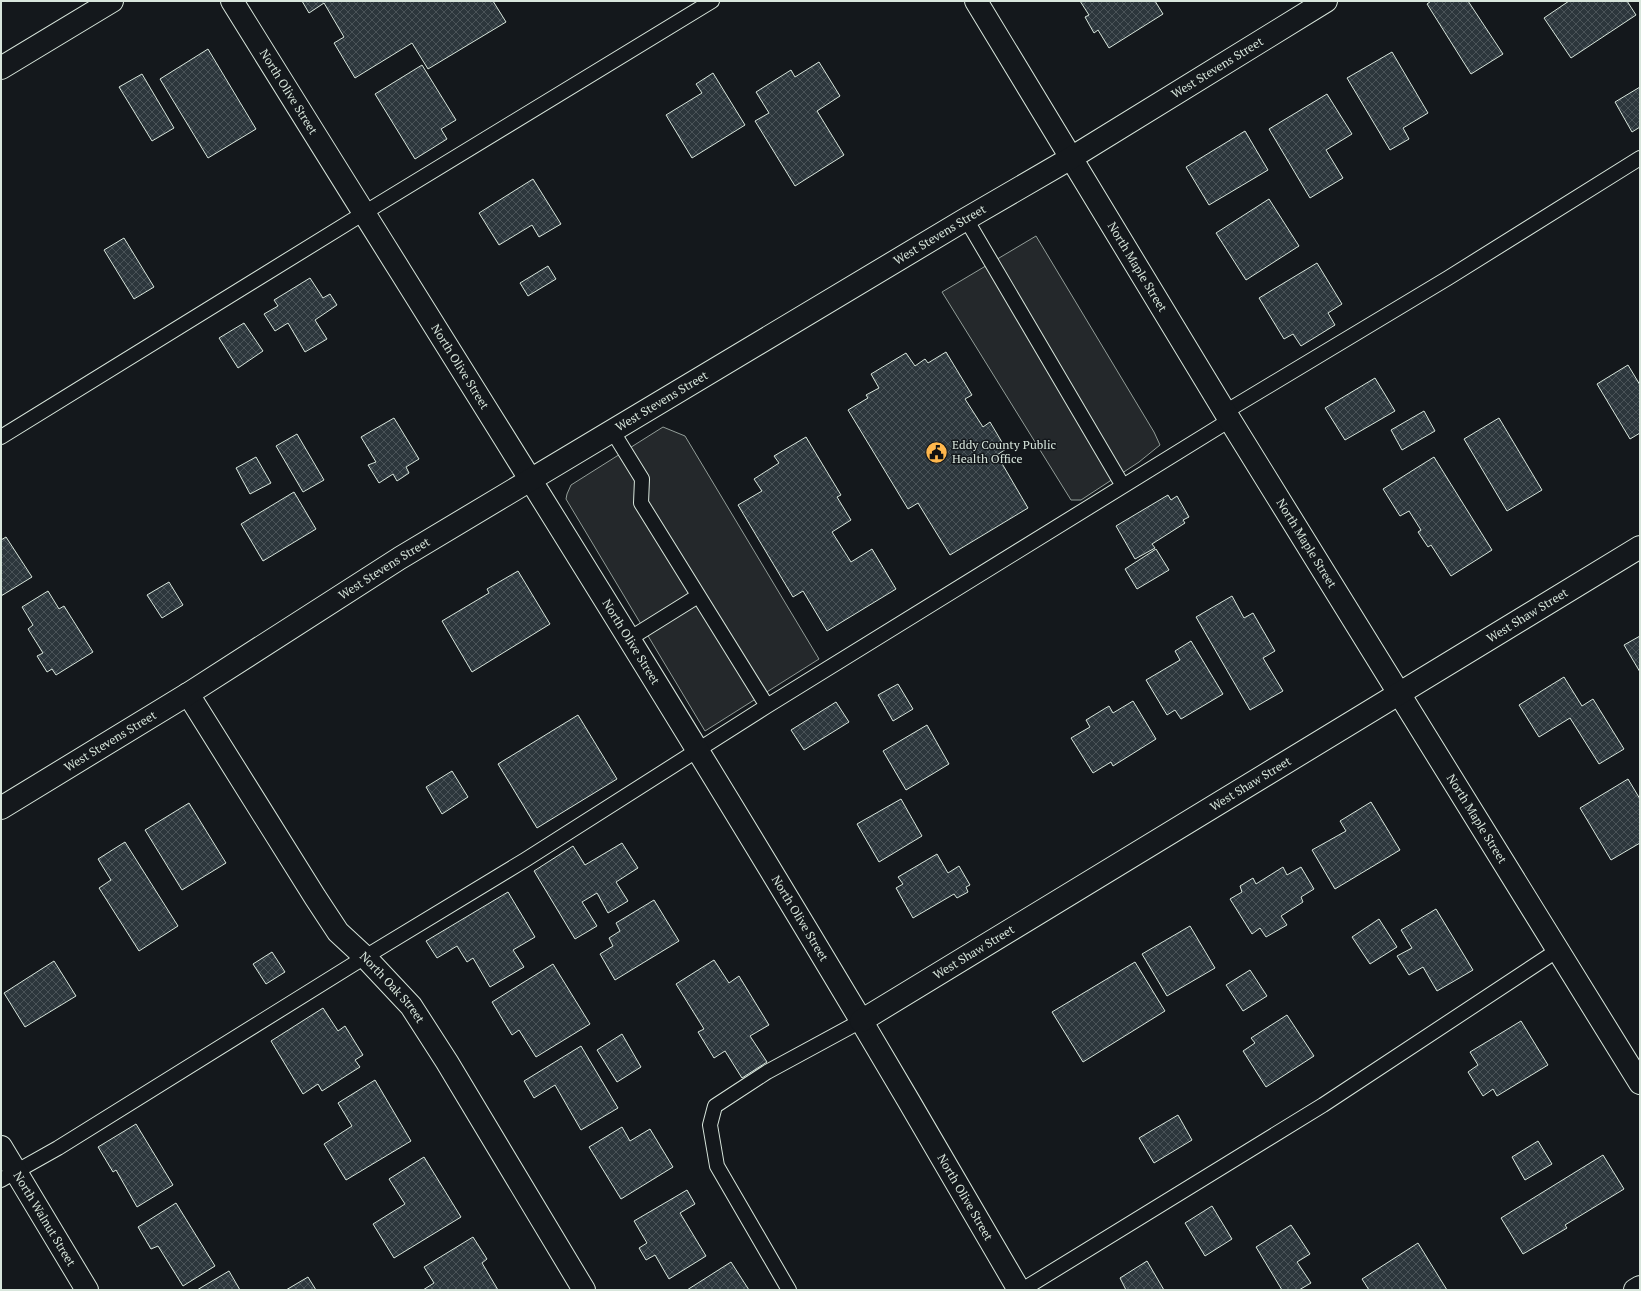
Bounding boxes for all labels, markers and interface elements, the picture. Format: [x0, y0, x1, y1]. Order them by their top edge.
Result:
street label: West Stevens Street [1168, 33, 1266, 101]
street label: North Olive Street [257, 46, 321, 137]
street label: West Stevens Street [891, 201, 989, 268]
street label: North Maple Street [1105, 219, 1171, 315]
street label: North Olive Street [428, 321, 493, 412]
street label: West Stevens Street [613, 367, 711, 434]
place label: Eddy County Public Health Office [952, 437, 1057, 466]
public building icon: Eddy County Public Health Office [924, 439, 950, 465]
street label: North Maple Street [1273, 496, 1340, 591]
street label: West Stevens Street [336, 534, 433, 602]
street label: West Shaw Street [1484, 584, 1571, 646]
street label: North Olive Street [599, 596, 664, 688]
street label: West Stevens Street [61, 707, 159, 775]
street label: West Shaw Street [1207, 753, 1294, 814]
street label: North Maple Street [1444, 771, 1511, 867]
street label: North Olive Street [769, 873, 832, 964]
street label: West Shaw Street [930, 921, 1017, 982]
street label: North Oak Street [357, 948, 428, 1026]
street label: North Olive Street [934, 1151, 997, 1243]
street label: North Walnut Street [10, 1169, 79, 1269]

